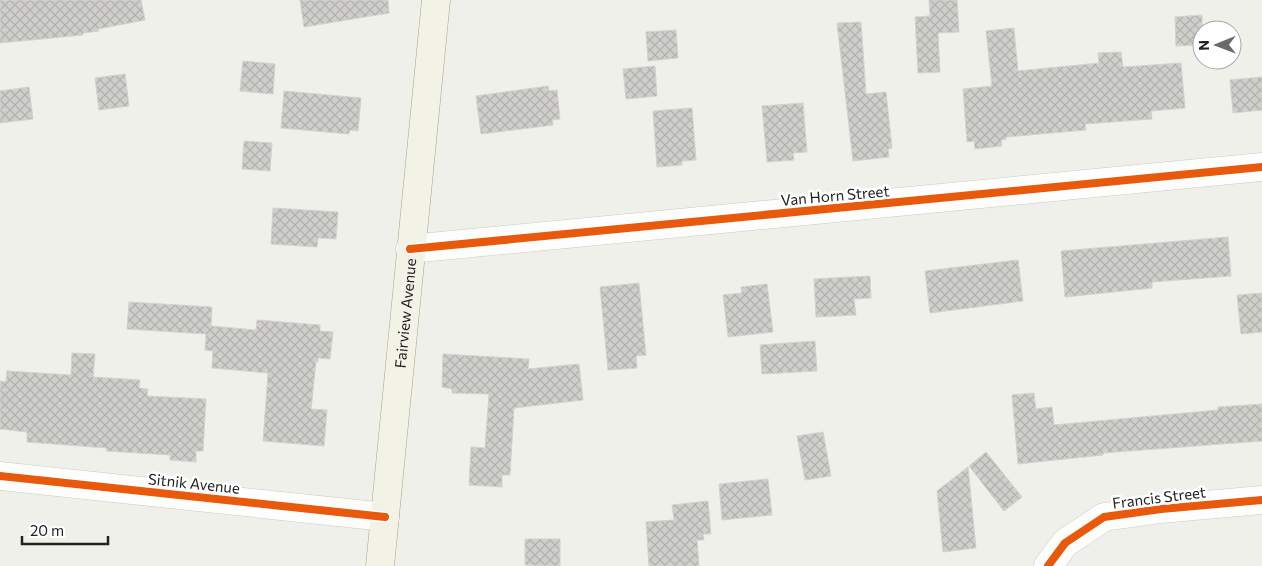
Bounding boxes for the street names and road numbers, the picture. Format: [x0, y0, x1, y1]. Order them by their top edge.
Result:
street label: Van Horn Street [780, 181, 890, 209]
street label: Fairview Avenue [391, 257, 419, 369]
street label: Sitnik Avenue [147, 469, 241, 497]
street label: Francis Street [1111, 482, 1207, 512]

